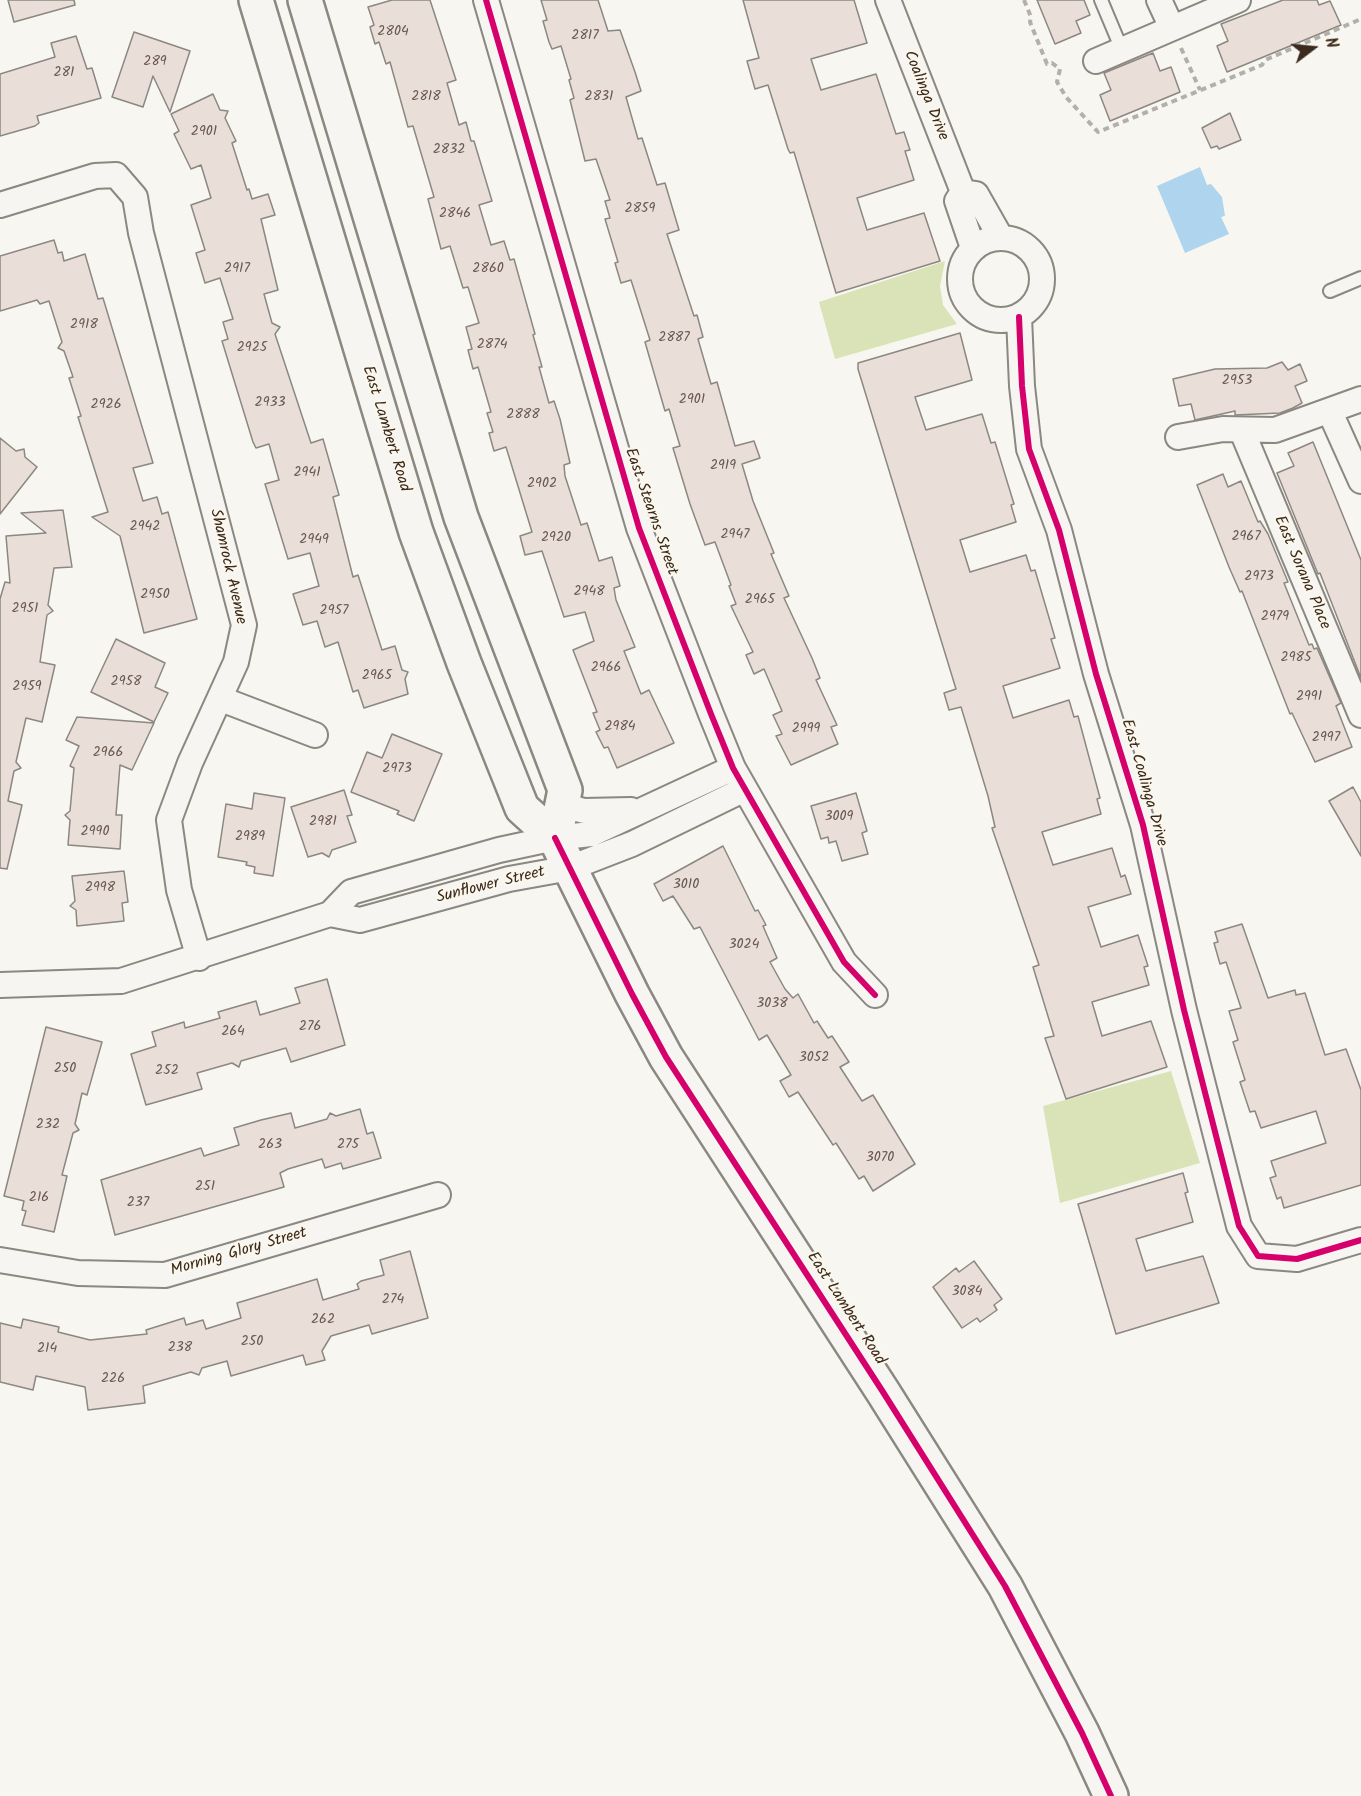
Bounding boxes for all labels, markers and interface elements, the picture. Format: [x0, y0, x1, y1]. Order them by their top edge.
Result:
north arrow [1283, 18, 1343, 78]
house number: 2804 [377, 25, 409, 41]
house number: 2817 [571, 29, 599, 45]
text: N [1317, 35, 1344, 51]
street label: Coalinga Drive [898, 48, 952, 144]
house number: 289 [143, 55, 167, 71]
house number: 281 [54, 66, 74, 82]
house number: 2818 [411, 90, 441, 106]
house number: 2831 [585, 90, 613, 106]
house number: 2901 [191, 125, 217, 141]
house number: 2832 [433, 143, 465, 159]
house number: 2859 [625, 202, 655, 218]
house number: 2846 [439, 207, 471, 223]
house number: 2917 [224, 262, 250, 278]
house number: 2860 [472, 262, 504, 278]
house number: 2918 [70, 318, 98, 334]
house number: 2887 [658, 331, 690, 347]
house number: 2874 [477, 338, 507, 354]
house number: 2925 [237, 341, 267, 357]
street label: East Lambert Road [357, 364, 413, 494]
house number: 2953 [1222, 374, 1252, 390]
house number: 2901 [679, 393, 705, 409]
house number: 2933 [255, 396, 285, 412]
house number: 2926 [91, 398, 121, 414]
house number: 2888 [506, 408, 540, 424]
street label: East Stearns Street [619, 446, 681, 578]
house number: 2919 [710, 459, 736, 475]
house number: 2941 [293, 466, 321, 482]
house number: 2902 [527, 477, 557, 493]
street label: Shamrock Avenue [204, 507, 250, 627]
street label: East Sorana Place [1268, 513, 1334, 633]
house number: 2942 [130, 520, 160, 536]
house number: 2947 [720, 528, 750, 544]
house number: 2967 [1231, 530, 1261, 546]
house number: 2920 [541, 531, 571, 547]
house number: 2949 [299, 533, 329, 549]
house number: 2973 [1244, 570, 1274, 586]
house number: 2948 [573, 585, 605, 601]
house number: 2950 [140, 588, 170, 604]
house number: 2965 [745, 593, 775, 609]
house number: 2951 [12, 602, 38, 618]
house number: 2957 [320, 604, 348, 620]
house number: 2979 [1261, 610, 1289, 626]
house number: 2985 [1281, 651, 1311, 667]
house number: 2966 [591, 661, 621, 677]
house number: 2965 [362, 669, 392, 685]
house number: 2958 [111, 675, 141, 691]
house number: 2959 [12, 680, 42, 696]
house number: 2991 [1296, 690, 1322, 706]
street label: East Coalinga Drive [1116, 717, 1170, 849]
house number: 2984 [604, 720, 636, 736]
house number: 2999 [792, 722, 820, 738]
house number: 2997 [1312, 731, 1340, 747]
house number: 2966 [93, 746, 123, 762]
house number: 2973 [382, 762, 412, 778]
house number: 3009 [825, 810, 853, 826]
house number: 2981 [309, 815, 337, 831]
house number: 2990 [81, 825, 109, 841]
house number: 2989 [235, 830, 265, 846]
street label: Sunflower Street [435, 863, 547, 909]
house number: 3010 [673, 878, 699, 894]
house number: 2998 [85, 881, 115, 897]
house number: 3024 [729, 938, 759, 954]
house number: 3038 [756, 997, 788, 1013]
house number: 276 [299, 1020, 321, 1036]
house number: 264 [221, 1025, 245, 1041]
house number: 3052 [799, 1051, 829, 1067]
house number: 250 [54, 1062, 76, 1078]
house number: 252 [155, 1064, 179, 1080]
house number: 232 [36, 1118, 60, 1134]
house number: 263 [258, 1138, 282, 1154]
house number: 275 [337, 1138, 359, 1154]
house number: 3070 [866, 1151, 894, 1167]
house number: 251 [195, 1180, 215, 1196]
house number: 216 [29, 1191, 49, 1207]
house number: 237 [127, 1196, 149, 1212]
street label: Morning Glory Street [169, 1224, 309, 1282]
street label: East Lambert Road [801, 1249, 889, 1369]
house number: 3084 [951, 1285, 983, 1301]
house number: 274 [382, 1293, 404, 1309]
house number: 262 [311, 1313, 335, 1329]
house number: 250 [241, 1335, 263, 1351]
house number: 238 [168, 1341, 192, 1357]
house number: 214 [37, 1342, 57, 1358]
house number: 226 [101, 1372, 125, 1388]

